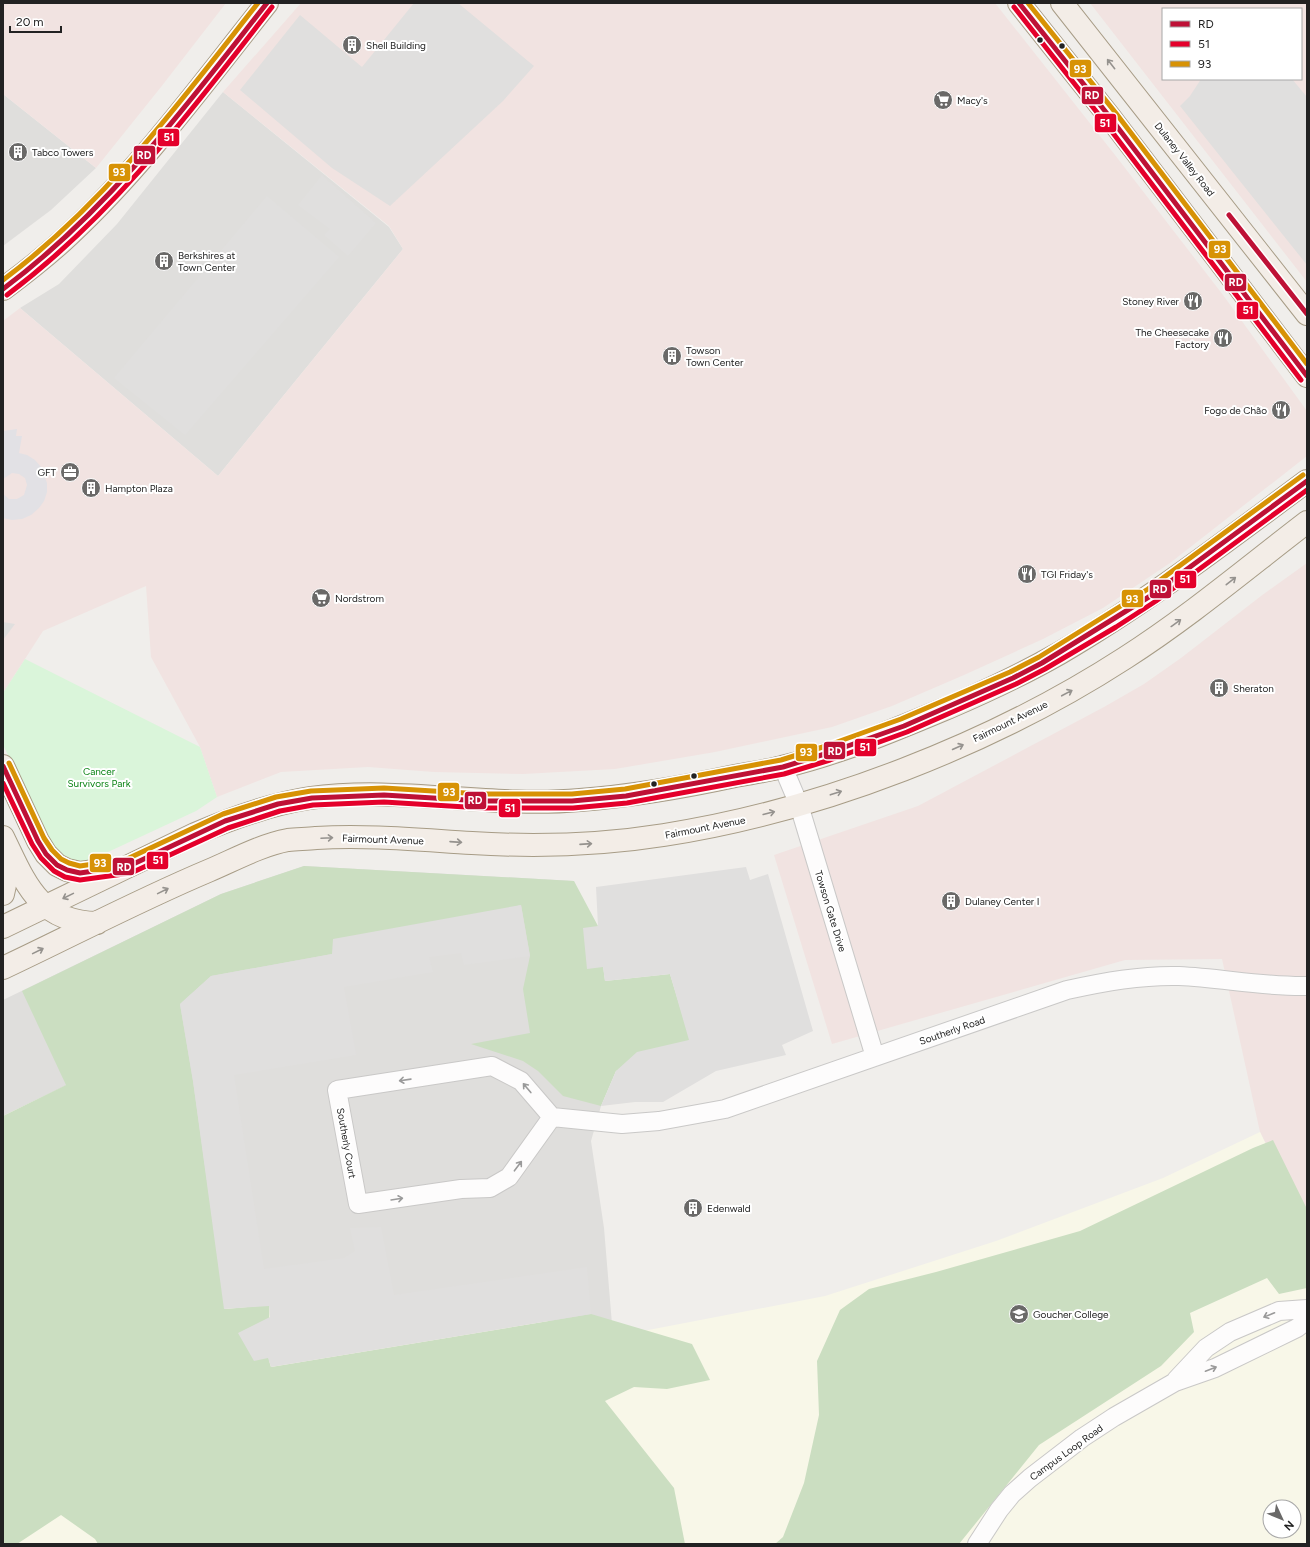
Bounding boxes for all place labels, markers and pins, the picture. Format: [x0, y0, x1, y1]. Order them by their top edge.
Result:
building icon: Shell Building [341, 34, 363, 56]
unlabelled marker [1035, 35, 1045, 45]
place label: Shell Building [366, 39, 426, 52]
unlabelled marker [1057, 41, 1067, 51]
supermarket icon: Macy's [932, 89, 954, 111]
place label: Macy's [957, 94, 988, 107]
building icon: Tabco Towers [7, 141, 29, 163]
place label: Tabco Towers [32, 146, 94, 159]
place label: Berkshires at Town Center [178, 249, 236, 274]
building icon: Berkshires at Town Center [153, 250, 175, 272]
restaurant icon: Stoney River [1182, 290, 1204, 312]
place label: Stoney River [1122, 295, 1180, 308]
place label: The Cheesecake Factory [1135, 326, 1210, 351]
restaurant icon: The Cheesecake Factory [1212, 327, 1234, 349]
place label: Towson Town Center [686, 344, 744, 369]
building icon: Towson Town Center [661, 345, 683, 367]
restaurant icon: Fogo de Chão [1270, 399, 1292, 421]
place label: Fogo de Chão [1204, 404, 1267, 417]
office icon: GFT [59, 461, 81, 483]
place label: GFT [37, 466, 56, 479]
building icon: Hampton Plaza [80, 477, 102, 499]
place label: Hampton Plaza [105, 482, 173, 495]
restaurant icon: TGI Friday's [1016, 563, 1038, 585]
place label: TGI Friday's [1041, 568, 1093, 581]
supermarket icon: Nordstrom [310, 587, 332, 609]
place label: Nordstrom [335, 592, 384, 605]
building icon: Sheraton [1208, 677, 1230, 699]
place label: Sheraton [1233, 682, 1274, 695]
unlabelled marker [689, 771, 699, 781]
unlabelled marker [649, 779, 659, 789]
building icon: Dulaney Center I [940, 890, 962, 912]
place label: Dulaney Center I [965, 895, 1039, 908]
building icon: Edenwald [682, 1197, 704, 1219]
place label: Edenwald [707, 1202, 751, 1215]
school or university icon: Goucher College [1008, 1303, 1030, 1325]
place label: Goucher College [1033, 1308, 1109, 1321]

